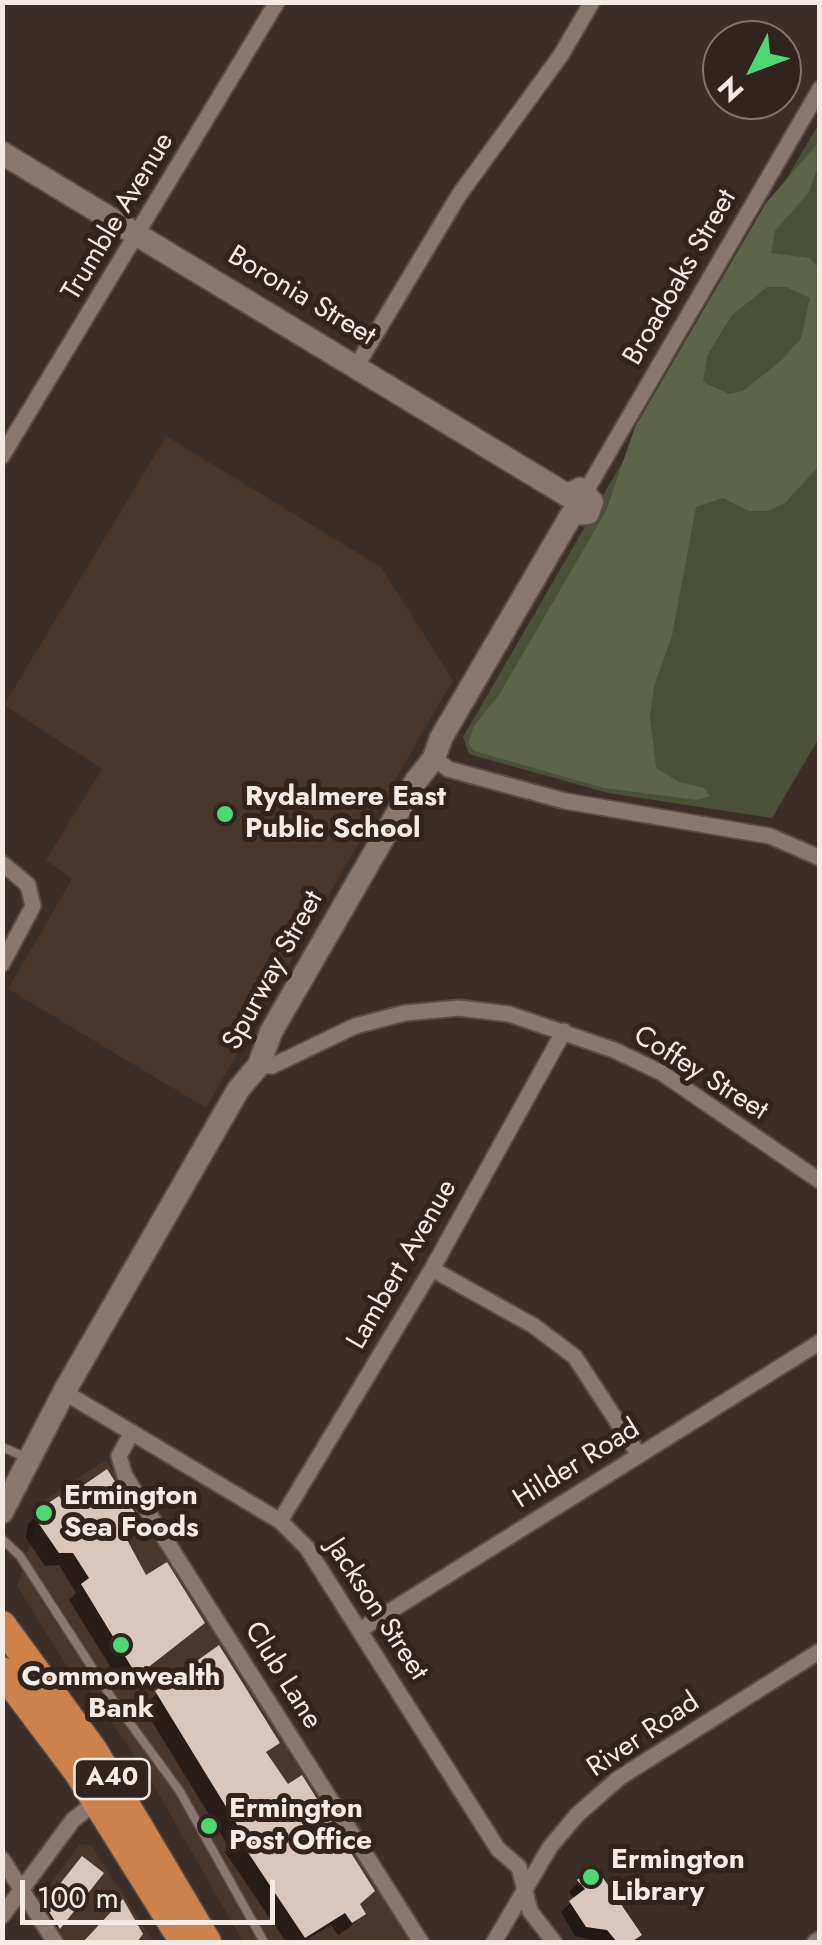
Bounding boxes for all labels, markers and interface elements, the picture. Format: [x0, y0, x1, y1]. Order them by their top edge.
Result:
north arrow [702, 20, 802, 120]
text: N [708, 67, 753, 111]
street label: Trumble Avenue [56, 127, 182, 307]
street label: Broadoaks Street [617, 184, 745, 372]
street label: Boronia Street [221, 240, 381, 354]
place label: Rydalmere East Public School [245, 781, 446, 847]
marker: Rydalmere East Public School [214, 803, 236, 825]
street label: Spurway Street [217, 886, 331, 1056]
street label: Coffey Street [627, 1019, 773, 1129]
street label: Lambert Avenue [341, 1174, 465, 1356]
street label: Hilder Road [508, 1413, 646, 1517]
place label: Ermington Sea Foods [64, 1480, 199, 1546]
marker: Ermington Sea Foods [33, 1502, 55, 1524]
street label: Jackson Street [318, 1533, 434, 1687]
street label: Club Lane [236, 1616, 328, 1736]
marker: Commonwealth Bank [110, 1634, 132, 1656]
place label: Commonwealth Bank [22, 1661, 220, 1727]
street label: River Road [582, 1686, 706, 1786]
road number: A40 [74, 1759, 150, 1799]
place label: Ermington Post Office [229, 1793, 372, 1859]
marker: Ermington Post Office [198, 1815, 220, 1837]
place label: Ermington Library [611, 1844, 745, 1910]
scale bar [25, 1860, 280, 1922]
marker: Ermington Library [580, 1866, 602, 1888]
text: 100 m [37, 1876, 119, 1919]

